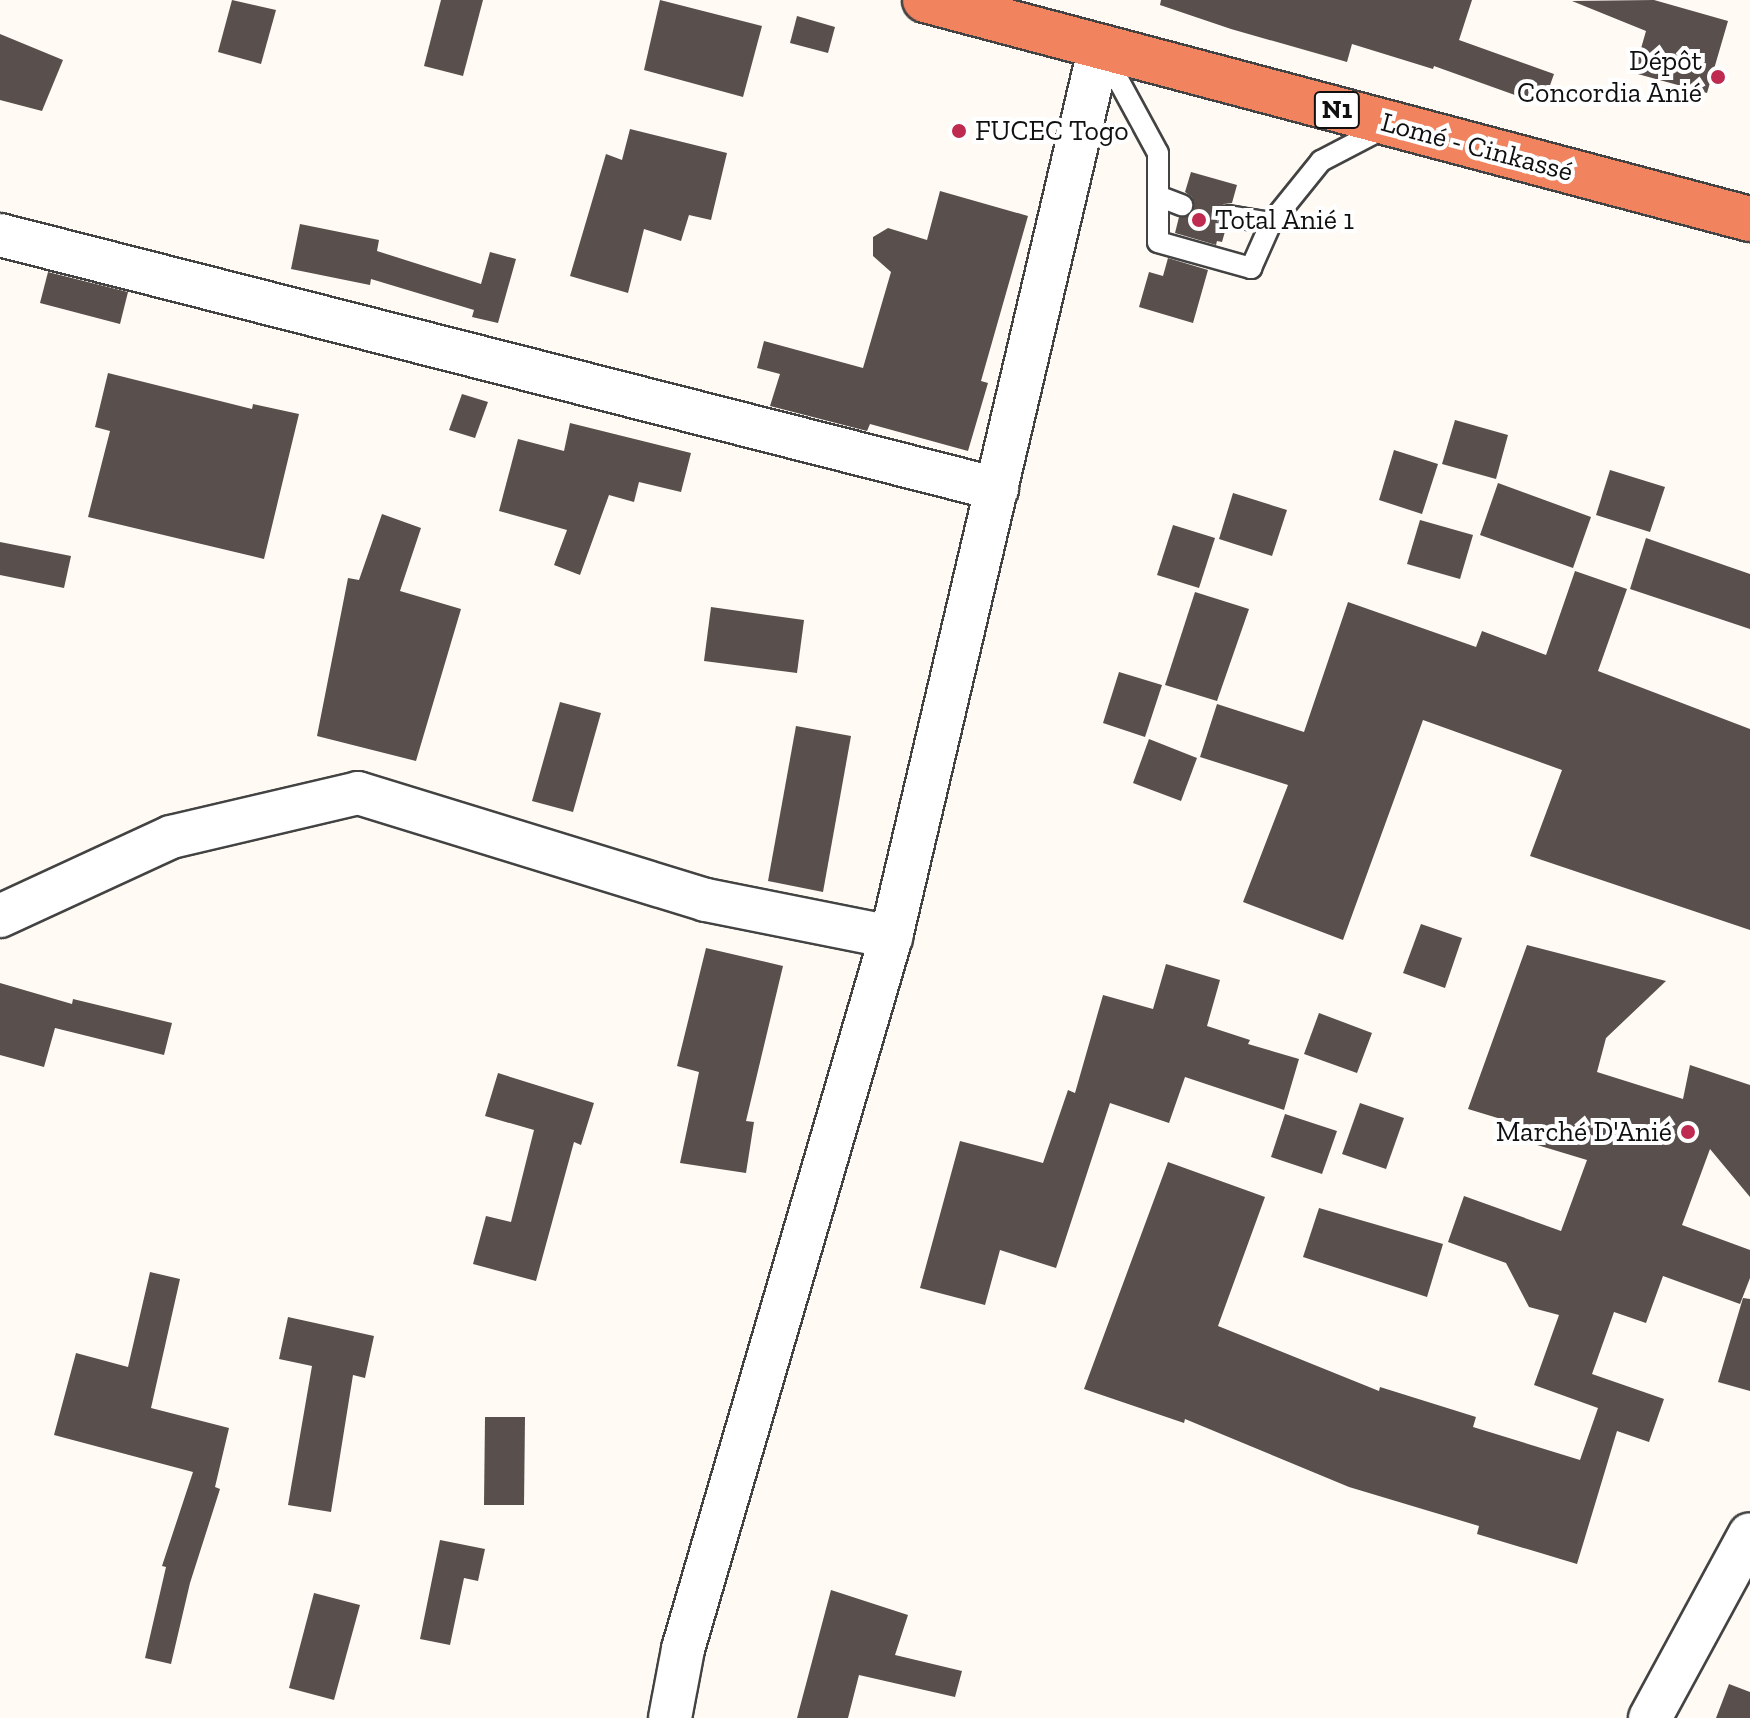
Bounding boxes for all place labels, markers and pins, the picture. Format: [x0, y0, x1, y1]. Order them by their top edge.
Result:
place label: Dépôt Concordia Anié [1516, 44, 1702, 110]
marker: Dépôt Concordia Anié [1709, 68, 1727, 86]
place label: FUCEC Togo [975, 114, 1129, 148]
marker: FUCEC Togo [950, 122, 968, 140]
place label: Total Anié 1 [1215, 203, 1355, 237]
marker: Total Anié 1 [1190, 211, 1208, 229]
place label: Marché D'Anié [1496, 1115, 1672, 1149]
marker: Marché D'Anié [1679, 1123, 1697, 1141]

